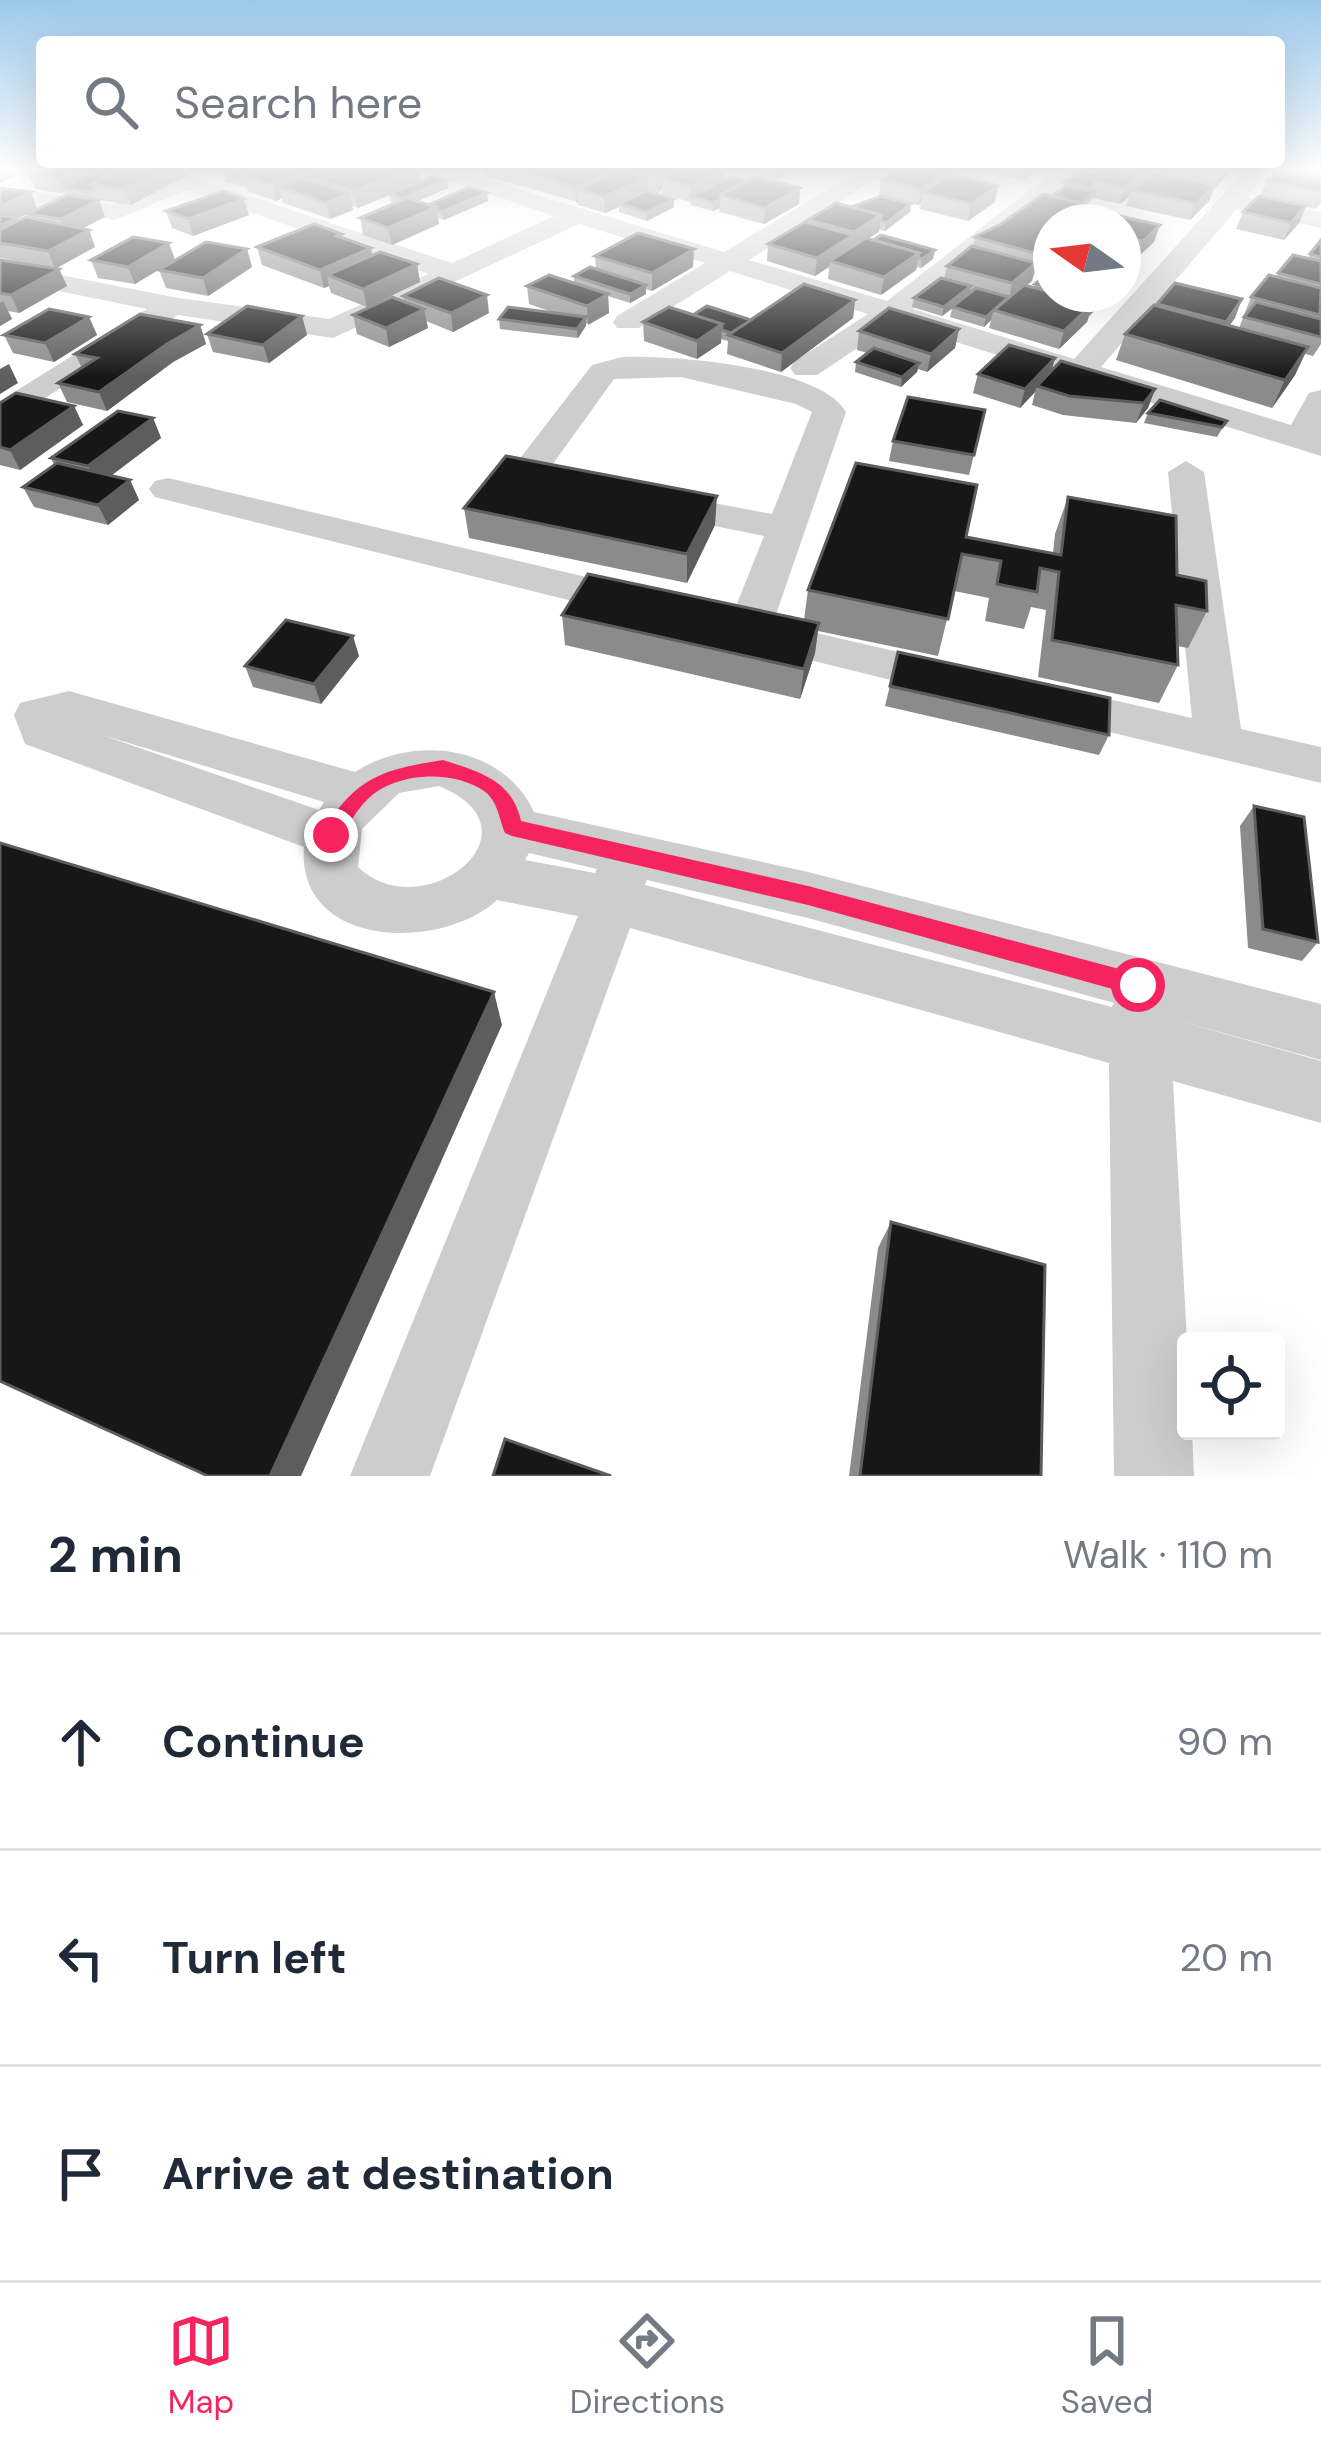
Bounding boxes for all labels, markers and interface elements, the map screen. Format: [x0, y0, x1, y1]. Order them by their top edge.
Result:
search box [36, 36, 1285, 168]
icon: search [78, 69, 144, 135]
text: Search here [174, 73, 422, 132]
north arrow [1033, 204, 1141, 312]
route end [304, 808, 358, 862]
route start [1111, 958, 1165, 1012]
map controls [1177, 1332, 1285, 1440]
button: locate [1177, 1332, 1285, 1440]
text: 2 min [48, 1521, 183, 1588]
text: Walk · 110 m [1063, 1529, 1273, 1580]
icon: ahead [48, 1709, 114, 1775]
text: Continue [162, 1712, 365, 1771]
text: 90 m [1177, 1716, 1273, 1767]
icon: left [48, 1925, 114, 1991]
text: Turn left [162, 1928, 346, 1987]
text: 20 m [1179, 1932, 1273, 1983]
icon: arrive [48, 2141, 114, 2207]
text: Arrive at destination [162, 2144, 614, 2203]
tab: Map [168, 2308, 234, 2423]
tab: Directions [570, 2308, 725, 2423]
tab: Saved [1061, 2308, 1153, 2423]

